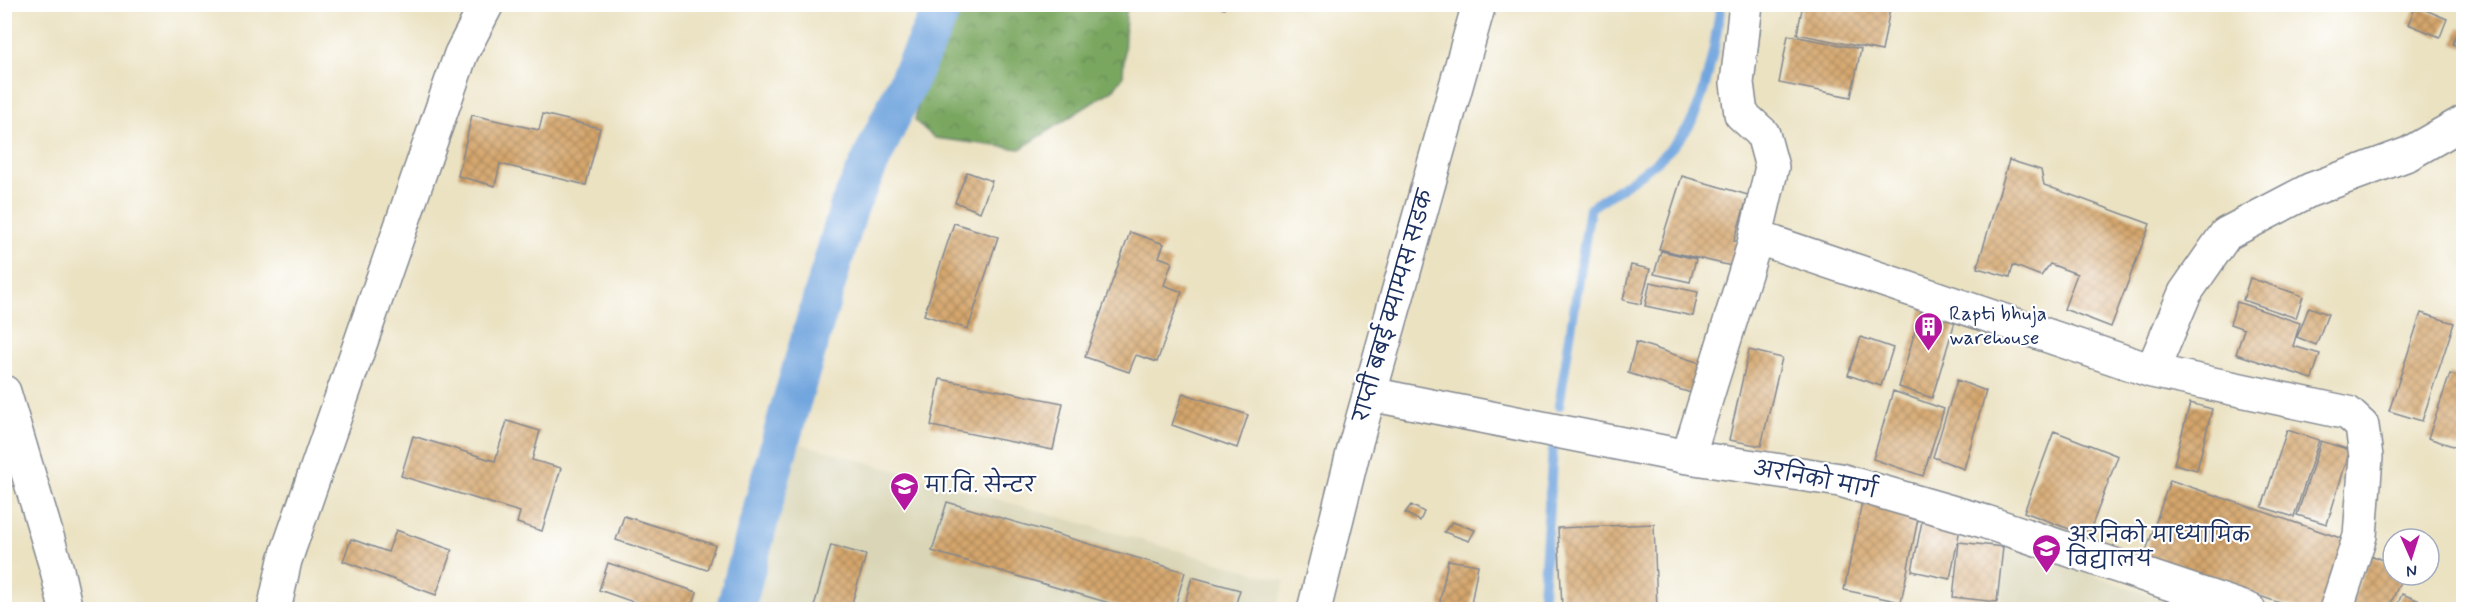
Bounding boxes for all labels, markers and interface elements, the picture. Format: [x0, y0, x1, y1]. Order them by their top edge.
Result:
street label: राप्ती बबई क्याम्पस सडक [1344, 184, 1441, 426]
place label: Rapti bhuja warehouse [1949, 300, 2047, 352]
building icon: Rapti bhuja warehouse [1912, 310, 1944, 352]
street label: अरनिको मार्ग [1751, 451, 1881, 506]
place label: मा.वि. सेन्टर [924, 467, 1037, 500]
school or university icon: मा.वि. सेन्टर [888, 470, 920, 512]
place label: अरनिको माध्यामिक विद्यालय [2066, 519, 2251, 574]
north arrow [2381, 527, 2441, 587]
school or university icon: अरनिको माध्यामिक विद्यालय [2030, 532, 2062, 574]
text: N [2406, 560, 2418, 581]

